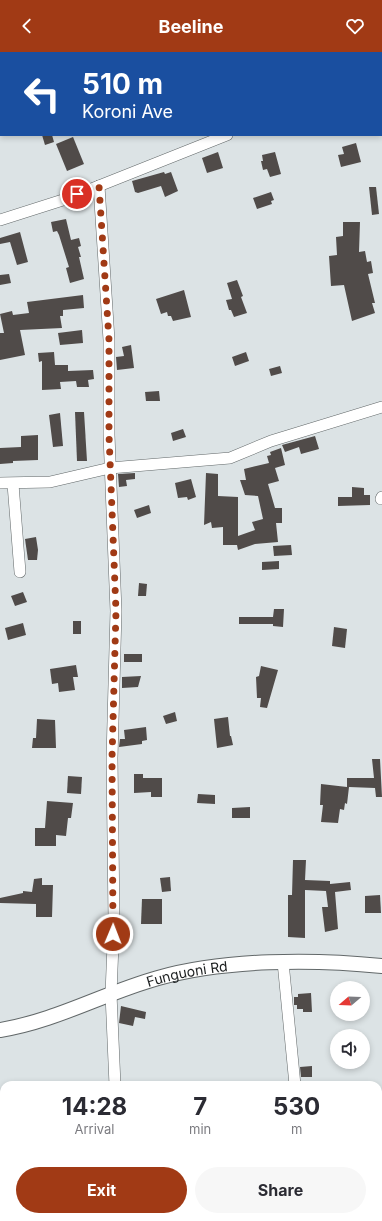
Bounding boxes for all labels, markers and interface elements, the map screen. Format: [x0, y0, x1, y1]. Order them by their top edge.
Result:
icon: back [16, 15, 38, 37]
icon: heart [344, 15, 366, 37]
text: Beeline [158, 16, 224, 37]
text: 510 m [82, 67, 163, 101]
icon: left [16, 68, 68, 120]
text: Koroni Ave [82, 101, 173, 122]
pin [60, 177, 94, 211]
icon: arrive [66, 183, 88, 205]
position arrow [92, 913, 134, 955]
street label: Funguoni Rd [144, 957, 228, 990]
north arrow [330, 981, 370, 1021]
map controls [330, 981, 370, 1069]
button: sound [330, 1029, 370, 1069]
text: 14:28 [62, 1092, 127, 1121]
text: 7 [193, 1092, 207, 1121]
text: 530 [273, 1092, 320, 1121]
text: Arrival [75, 1121, 115, 1137]
text: min [189, 1121, 211, 1137]
text: m [291, 1121, 302, 1137]
button: Exit [16, 1167, 187, 1213]
button: Share [195, 1167, 366, 1213]

